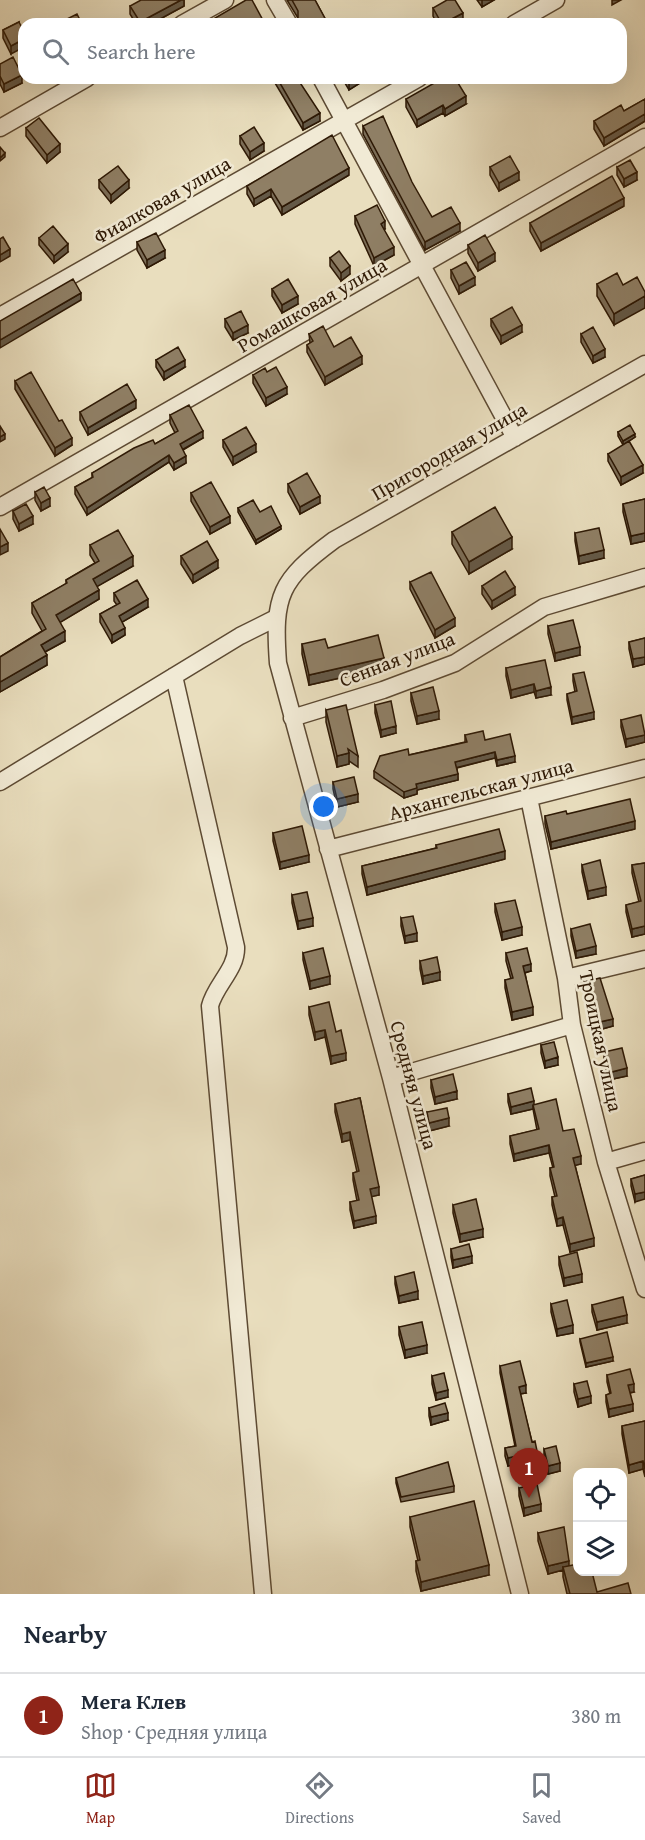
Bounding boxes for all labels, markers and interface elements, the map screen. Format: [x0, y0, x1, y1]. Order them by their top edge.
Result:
search box [18, 18, 627, 84]
icon: search [39, 35, 72, 68]
text: Search here [87, 35, 196, 67]
street label: Фиалковая улица [88, 148, 236, 251]
street label: Ромашковая улица [232, 250, 392, 359]
street label: Пригородная улица [365, 394, 533, 507]
street label: Сенная улица [335, 623, 459, 694]
street label: Архангельская улица [385, 750, 577, 827]
your location [309, 792, 338, 821]
street label: Троицкая улица [572, 967, 631, 1115]
street label: Средняя улица [383, 1017, 446, 1153]
pin: 1 [510, 1448, 548, 1498]
map controls [573, 1468, 627, 1576]
button: locate [573, 1468, 627, 1522]
button: layers [573, 1522, 627, 1576]
text: Nearby [24, 1614, 107, 1653]
text: Мега Клев [81, 1685, 186, 1717]
text: 1 [38, 1701, 49, 1730]
text: 380 m [571, 1701, 621, 1730]
text: Shop · Средняя улица [81, 1717, 267, 1746]
tab: Map [84, 1769, 117, 1829]
tab: Directions [285, 1769, 354, 1829]
tab: Saved [522, 1769, 561, 1829]

